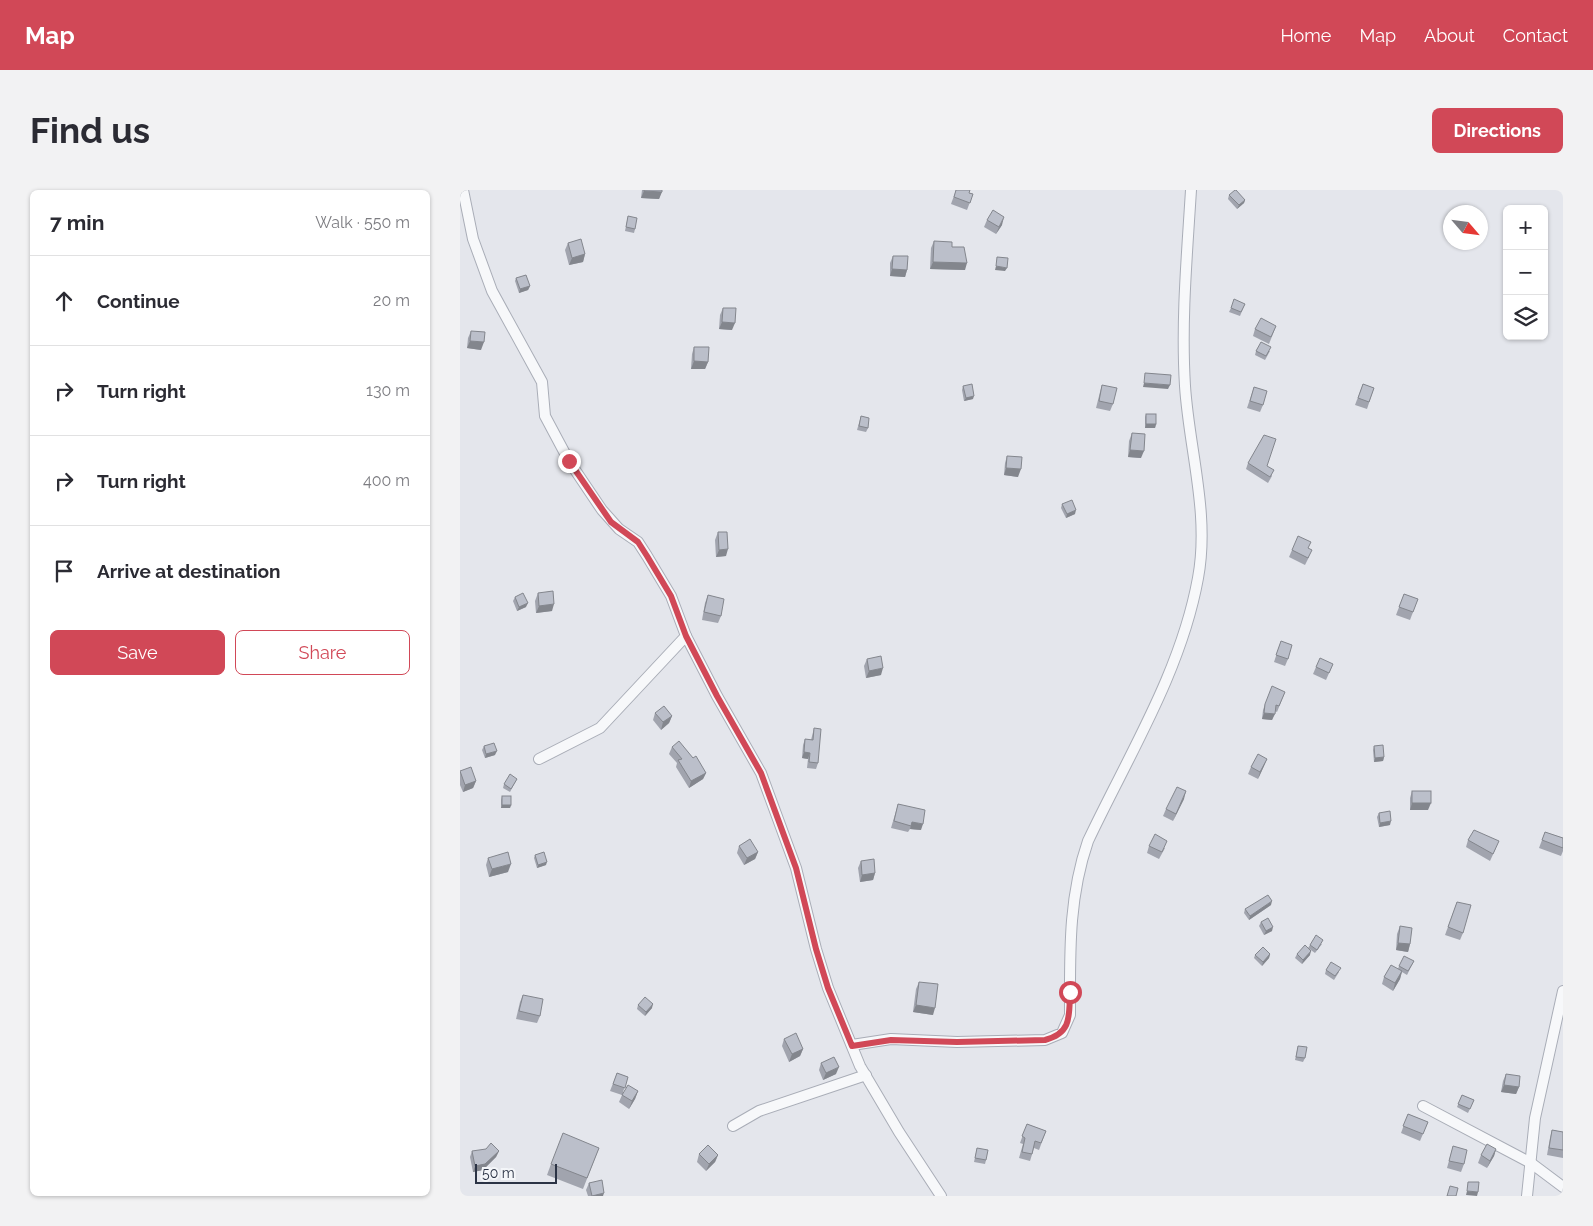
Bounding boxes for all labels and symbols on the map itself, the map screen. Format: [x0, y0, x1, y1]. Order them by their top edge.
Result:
north arrow [1443, 205, 1488, 250]
route end [558, 450, 581, 473]
route start [1059, 981, 1082, 1004]
scale bar [475, 1161, 558, 1184]

